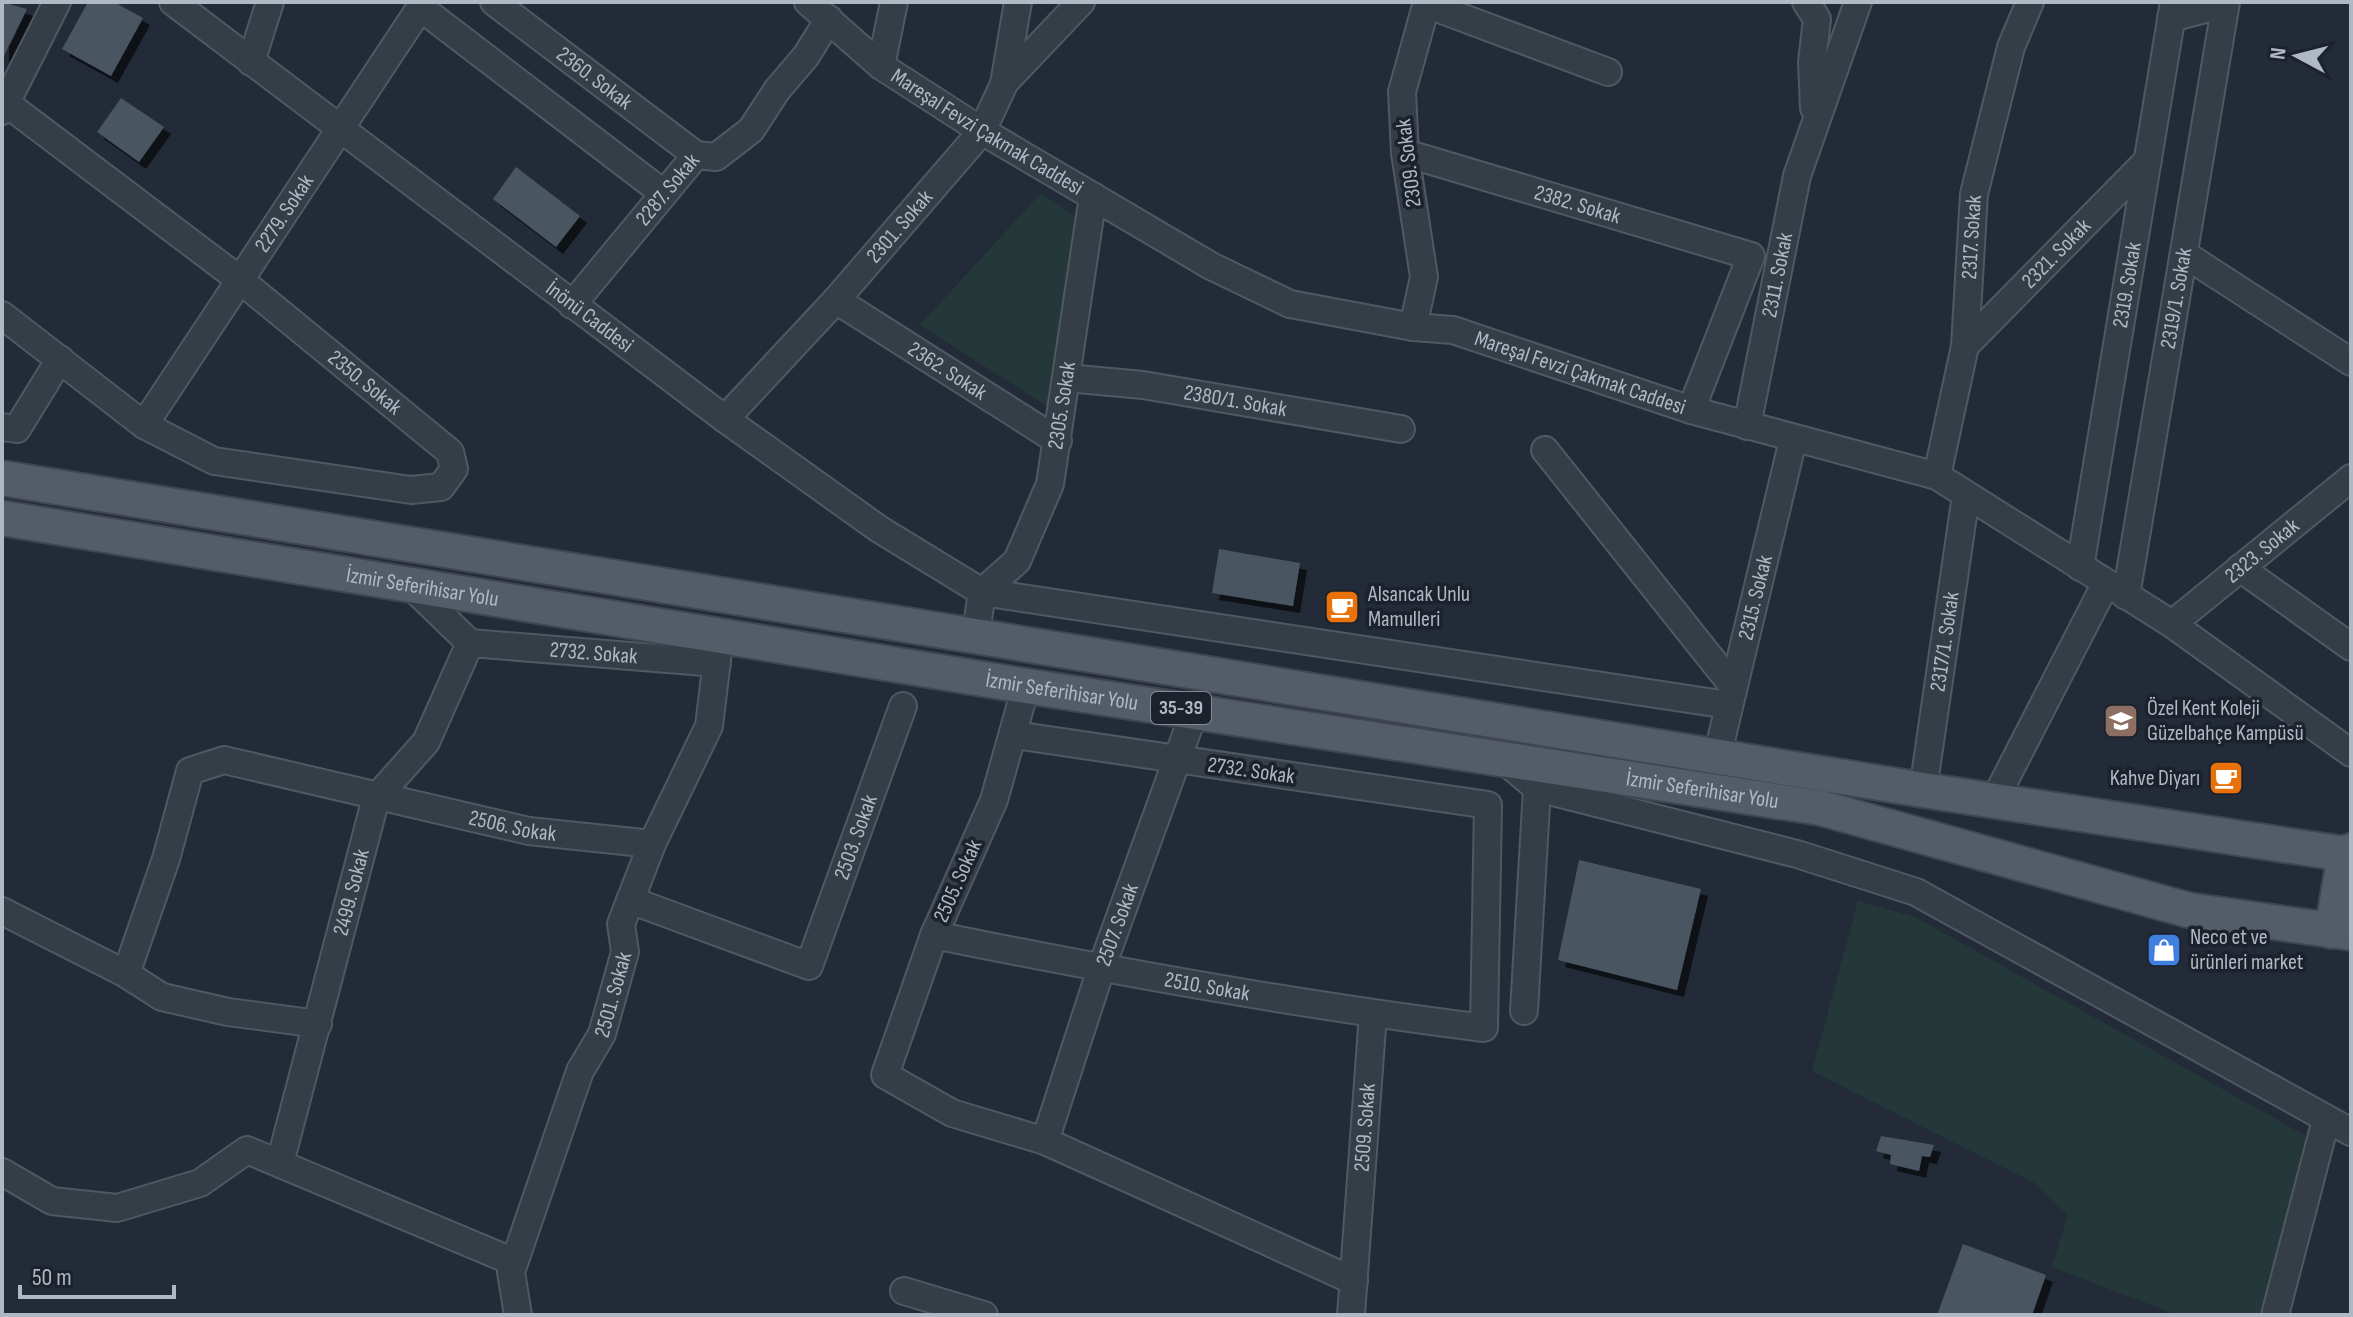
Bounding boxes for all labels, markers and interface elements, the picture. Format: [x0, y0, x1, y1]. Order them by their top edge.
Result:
north arrow [2257, 16, 2337, 96]
street label: 2360. Sokak [551, 41, 638, 116]
text: N [2265, 46, 2293, 61]
street label: Mareşal Fevzi Çakmak Caddesi [886, 62, 1088, 201]
street label: 2309. Sokak [1390, 117, 1428, 209]
street label: 2287. Sokak [630, 147, 706, 231]
street label: 2279. Sokak [249, 169, 320, 257]
street label: 2382. Sokak [1531, 179, 1625, 230]
street label: 2301. Sokak [861, 184, 939, 269]
street label: 2317. Sokak [1955, 194, 1987, 280]
street label: 2321. Sokak [2016, 212, 2097, 294]
street label: 2311. Sokak [1756, 230, 1799, 320]
street label: 2319. Sokak [2106, 239, 2147, 330]
street label: 2319/1. Sokak [2154, 245, 2198, 351]
street label: İnönü Caddesi [540, 275, 639, 359]
street label: Mareşal Fevzi Çakmak Caddesi [1471, 325, 1689, 421]
street label: 2362. Sokak [903, 336, 993, 406]
street label: 2350. Sokak [322, 344, 408, 421]
street label: 2305. Sokak [1042, 359, 1082, 451]
street label: 2380/1. Sokak [1182, 379, 1289, 423]
street label: 2323. Sokak [2219, 512, 2305, 589]
street label: 2315. Sokak [1732, 552, 1779, 643]
street label: İzmir Seferihisar Yolu [344, 561, 501, 613]
place label: Alsancak Unlu Mamulleri [1367, 581, 1470, 633]
cafe icon: Alsancak Unlu Mamulleri [1323, 588, 1361, 626]
street label: 2317/1. Sokak [1924, 589, 1965, 693]
street label: 2732. Sokak [549, 636, 639, 670]
street label: İzmir Seferihisar Yolu [984, 666, 1140, 717]
road number: 35-39 [1151, 692, 1211, 724]
place label: Özel Kent Koleji Güzelbahçe Kampüsü [2147, 695, 2304, 747]
school or university icon: Özel Kent Koleji Güzelbahçe Kampüsü [2102, 702, 2140, 740]
street label: 2732. Sokak [1206, 752, 1297, 791]
cafe icon: Kahve Diyarı [2207, 759, 2245, 797]
street label: İzmir Seferihisar Yolu [1624, 765, 1781, 815]
place label: Kahve Diyarı [2110, 765, 2200, 792]
street label: 2503. Sokak [828, 790, 884, 883]
street label: 2506. Sokak [466, 804, 558, 847]
street label: 2505. Sokak [928, 835, 988, 927]
street label: 2499. Sokak [327, 845, 376, 939]
street label: 2507. Sokak [1090, 879, 1145, 970]
place label: Neco et ve ürünleri market [2190, 924, 2304, 976]
shop icon: Neco et ve ürünleri market [2145, 931, 2183, 969]
street label: 2501. Sokak [588, 948, 638, 1040]
street label: 2510. Sokak [1162, 966, 1252, 1007]
street label: 2509. Sokak [1348, 1082, 1381, 1173]
scale bar [20, 1249, 174, 1299]
text: 50 m [32, 1263, 72, 1292]

